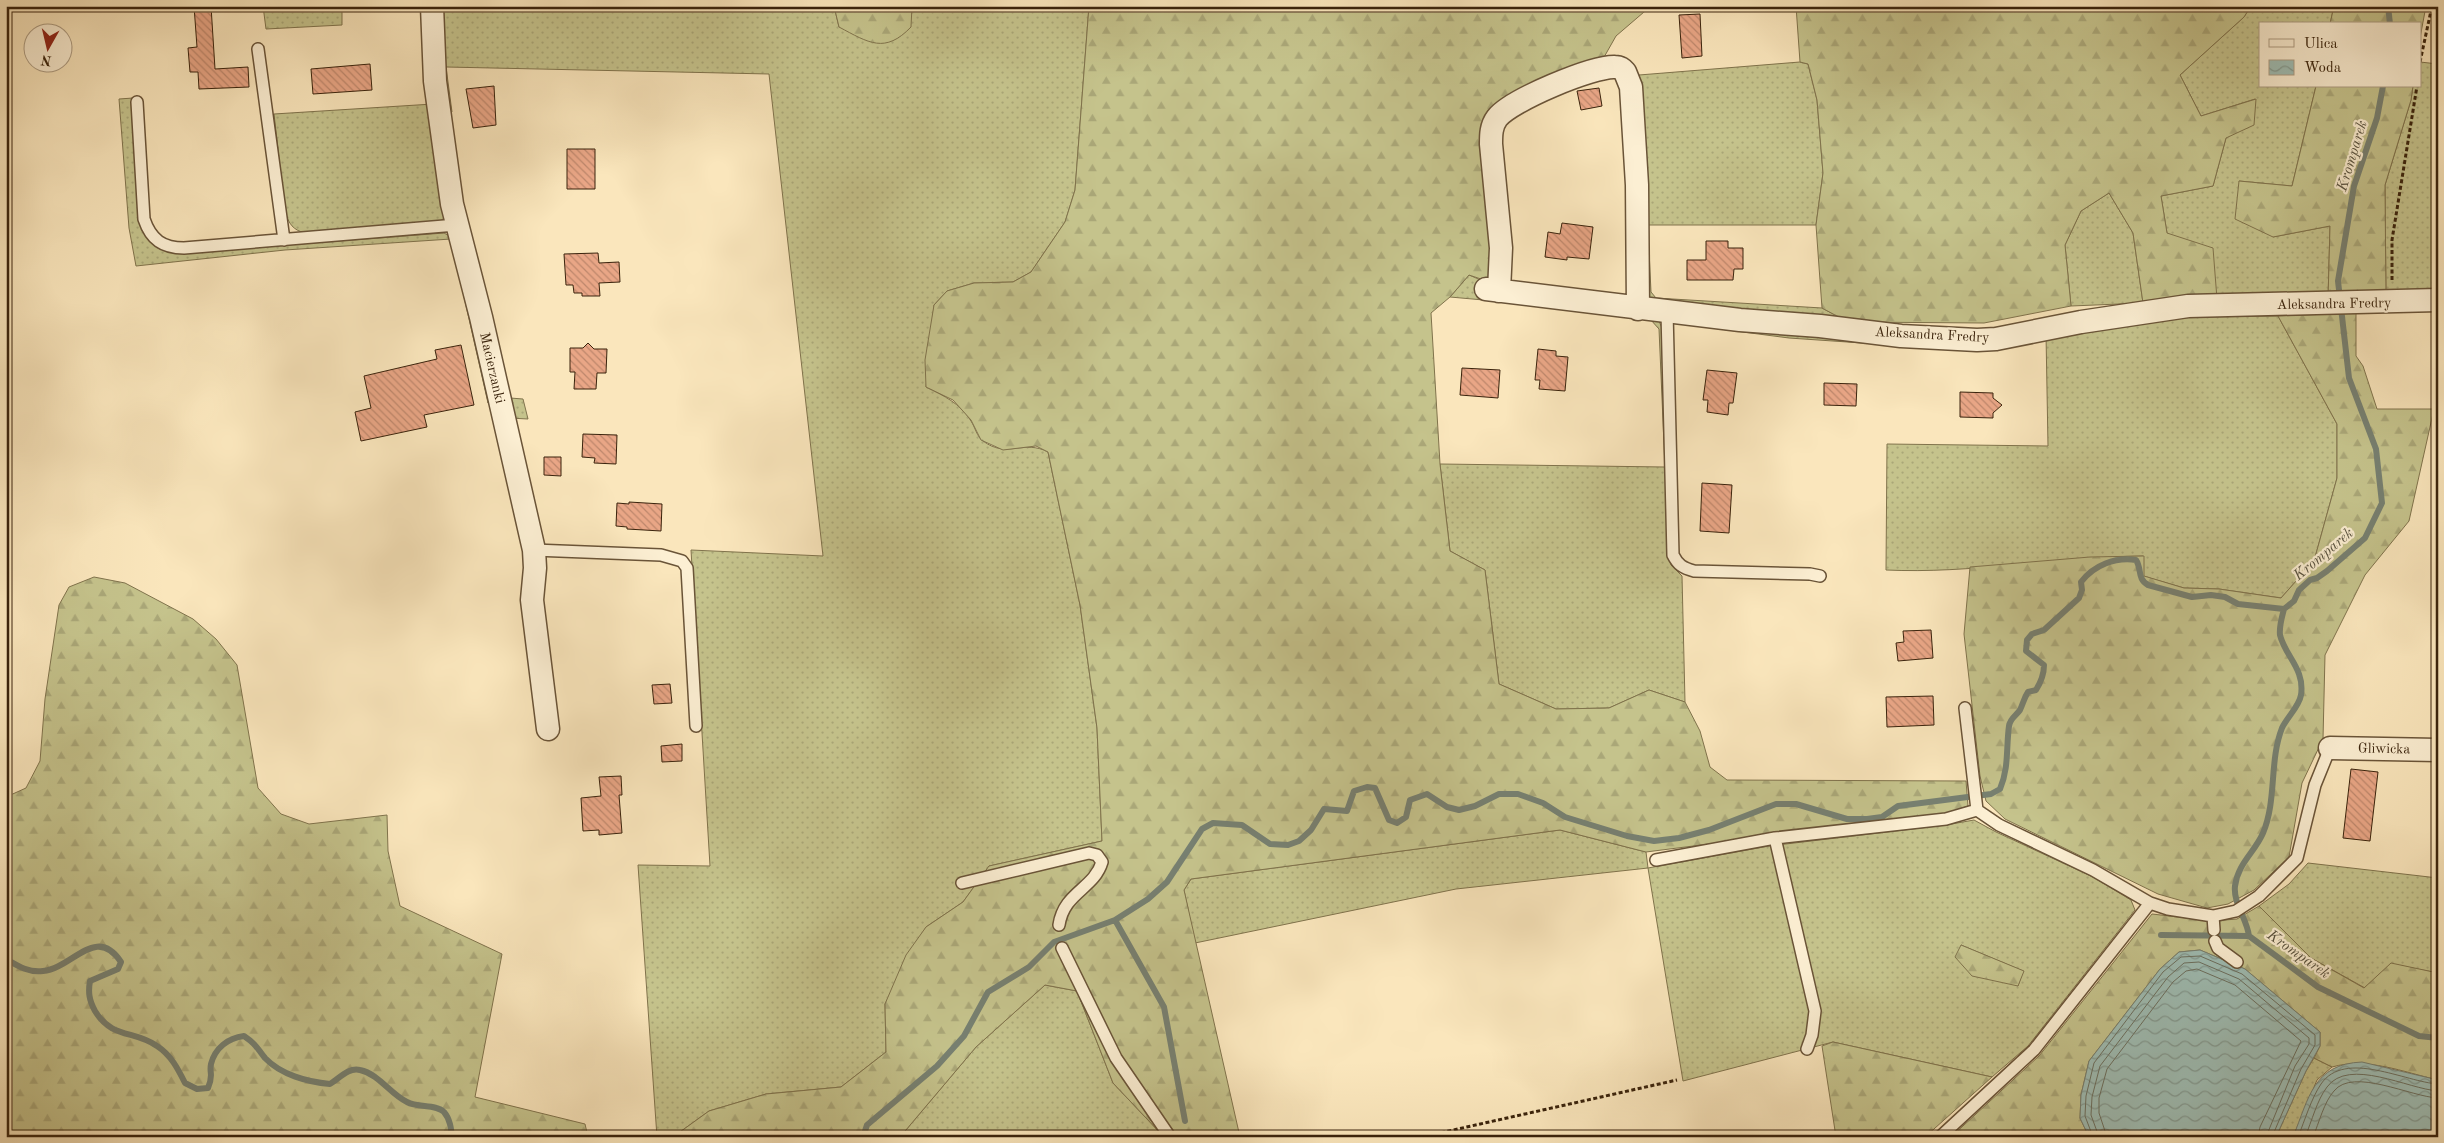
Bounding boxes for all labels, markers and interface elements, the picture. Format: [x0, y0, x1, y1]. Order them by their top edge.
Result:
north arrow [22, 22, 72, 72]
legend [2259, 22, 2422, 88]
text: Ulica [2304, 37, 2338, 52]
text: N [40, 52, 53, 68]
text: Woda [2304, 61, 2342, 76]
water label: Kromparek [2335, 119, 2371, 194]
street label: Aleksandra Fredry [2277, 296, 2392, 312]
street label: Aleksandra Fredry [1874, 325, 1990, 345]
street label: Macierzanki [477, 331, 507, 405]
water label: Kromparek [2290, 526, 2357, 585]
street label: Gliwicka [2358, 742, 2410, 756]
water label: Kromparek [2263, 927, 2332, 982]

